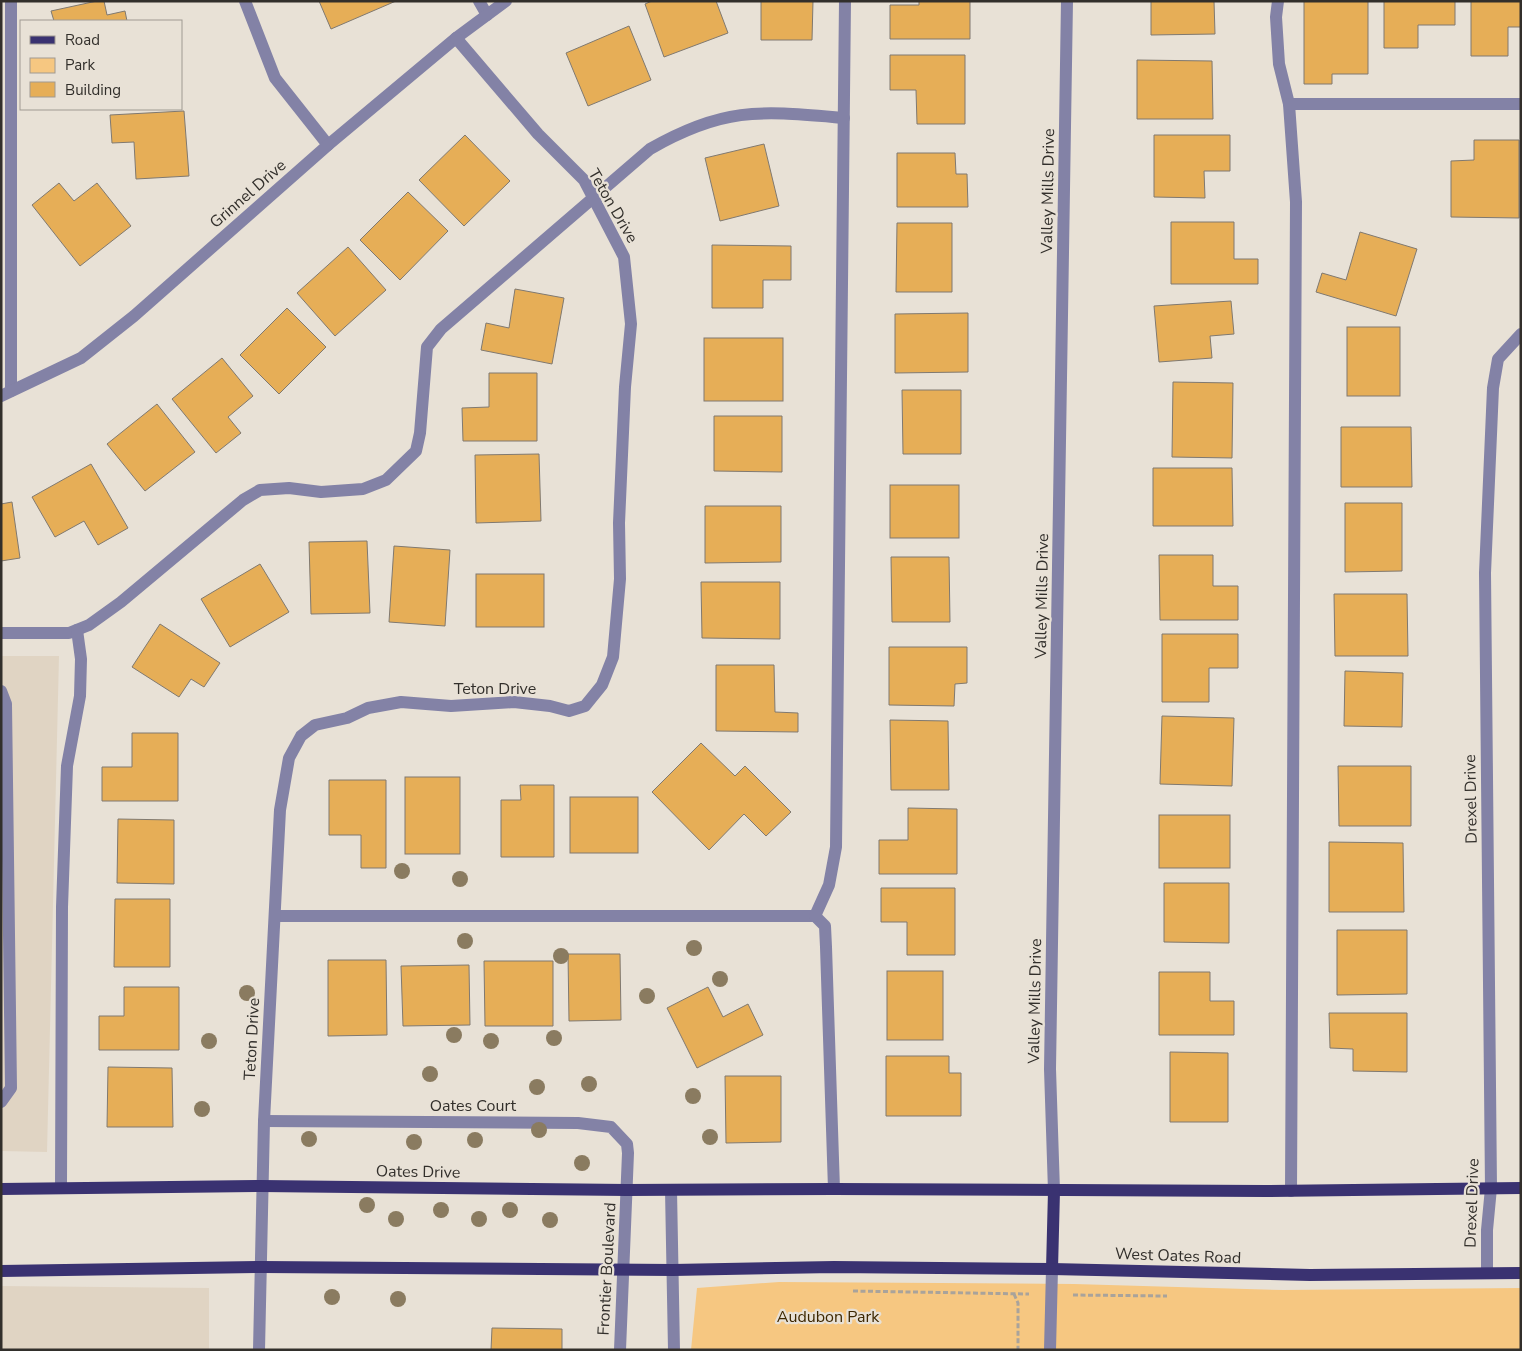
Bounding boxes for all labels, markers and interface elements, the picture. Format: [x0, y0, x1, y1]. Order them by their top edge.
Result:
legend [20, 20, 182, 110]
text: Road [65, 30, 100, 50]
text: Park [65, 55, 95, 75]
text: Building [65, 80, 121, 100]
street label: Valley Mills Drive [1036, 128, 1060, 255]
street label: Grinnel Drive [205, 155, 291, 233]
street label: Teton Drive [583, 165, 643, 247]
street label: Valley Mills Drive [1030, 533, 1054, 660]
street label: Teton Drive [454, 678, 536, 700]
street label: Drexel Drive [1459, 754, 1483, 844]
street label: Valley Mills Drive [1023, 938, 1047, 1065]
street label: Teton Drive [239, 997, 265, 1081]
street label: Oates Court [430, 1095, 517, 1117]
street label: Drexel Drive [1459, 1158, 1485, 1248]
street label: Oates Drive [376, 1160, 460, 1184]
street label: Frontier Boulevard [593, 1202, 621, 1336]
street label: West Oates Road [1114, 1243, 1242, 1269]
park label: Audubon Park [777, 1306, 880, 1328]

